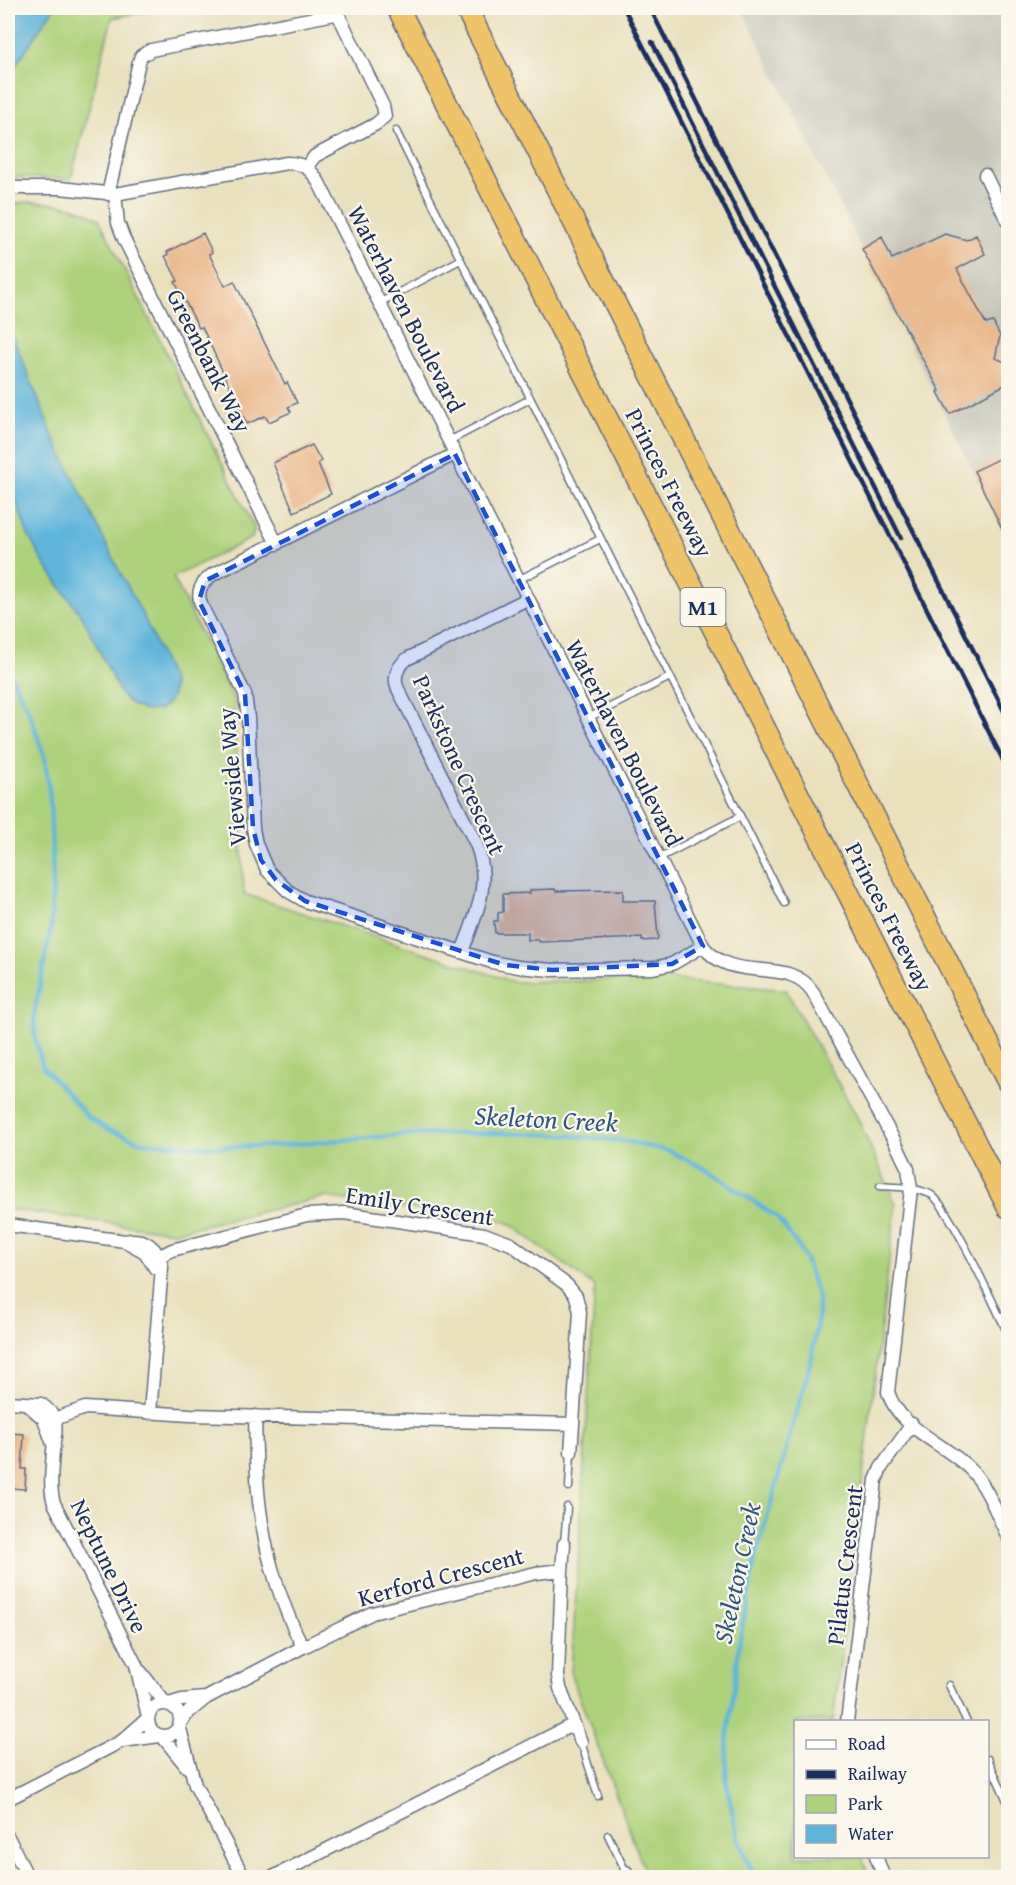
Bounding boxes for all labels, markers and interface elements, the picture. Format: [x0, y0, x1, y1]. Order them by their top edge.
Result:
street label: Waterhaven Boulevard [339, 199, 474, 419]
street label: Greenbank Way [158, 283, 261, 439]
street label: Princes Freeway [617, 402, 722, 564]
road number: M1 [680, 588, 726, 626]
street label: Waterhaven Boulevard [557, 633, 692, 853]
street label: Parkstone Crescent [404, 669, 515, 861]
street label: Viewside Way [208, 706, 255, 848]
street label: Princes Freeway [837, 836, 942, 998]
water label: Skeleton Creek [474, 1095, 619, 1142]
street label: Emily Crescent [343, 1177, 497, 1235]
street label: Pilatus Crescent [817, 1482, 872, 1647]
street label: Neptune Drive [62, 1493, 157, 1639]
water label: Skeleton Creek [703, 1499, 770, 1647]
street label: Kerford Crescent [354, 1537, 528, 1615]
legend [794, 1720, 989, 1858]
text: Road [848, 1730, 886, 1757]
text: Railway [848, 1760, 907, 1787]
text: Park [848, 1790, 884, 1817]
text: Water [848, 1820, 894, 1847]

